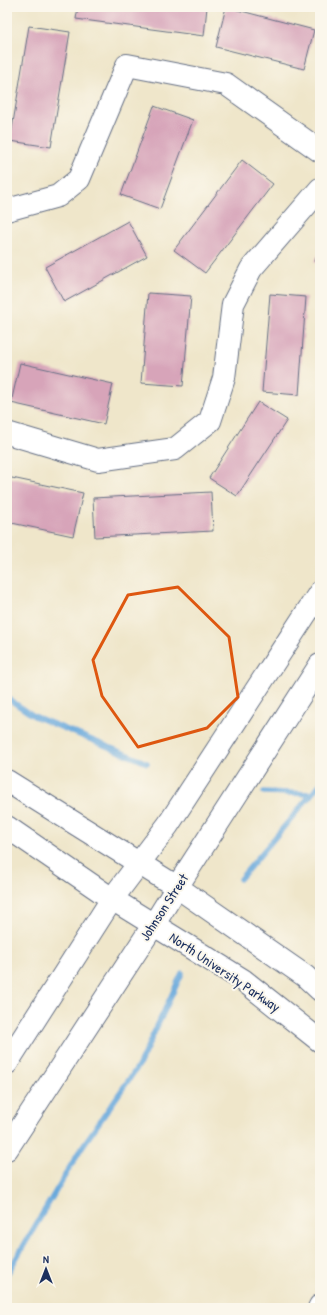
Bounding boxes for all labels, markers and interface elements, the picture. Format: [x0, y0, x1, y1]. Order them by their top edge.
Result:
street label: Johnson Street [135, 869, 192, 944]
street label: North University Parkway [166, 927, 285, 1017]
north arrow [26, 1249, 66, 1289]
text: N [43, 1252, 49, 1266]

